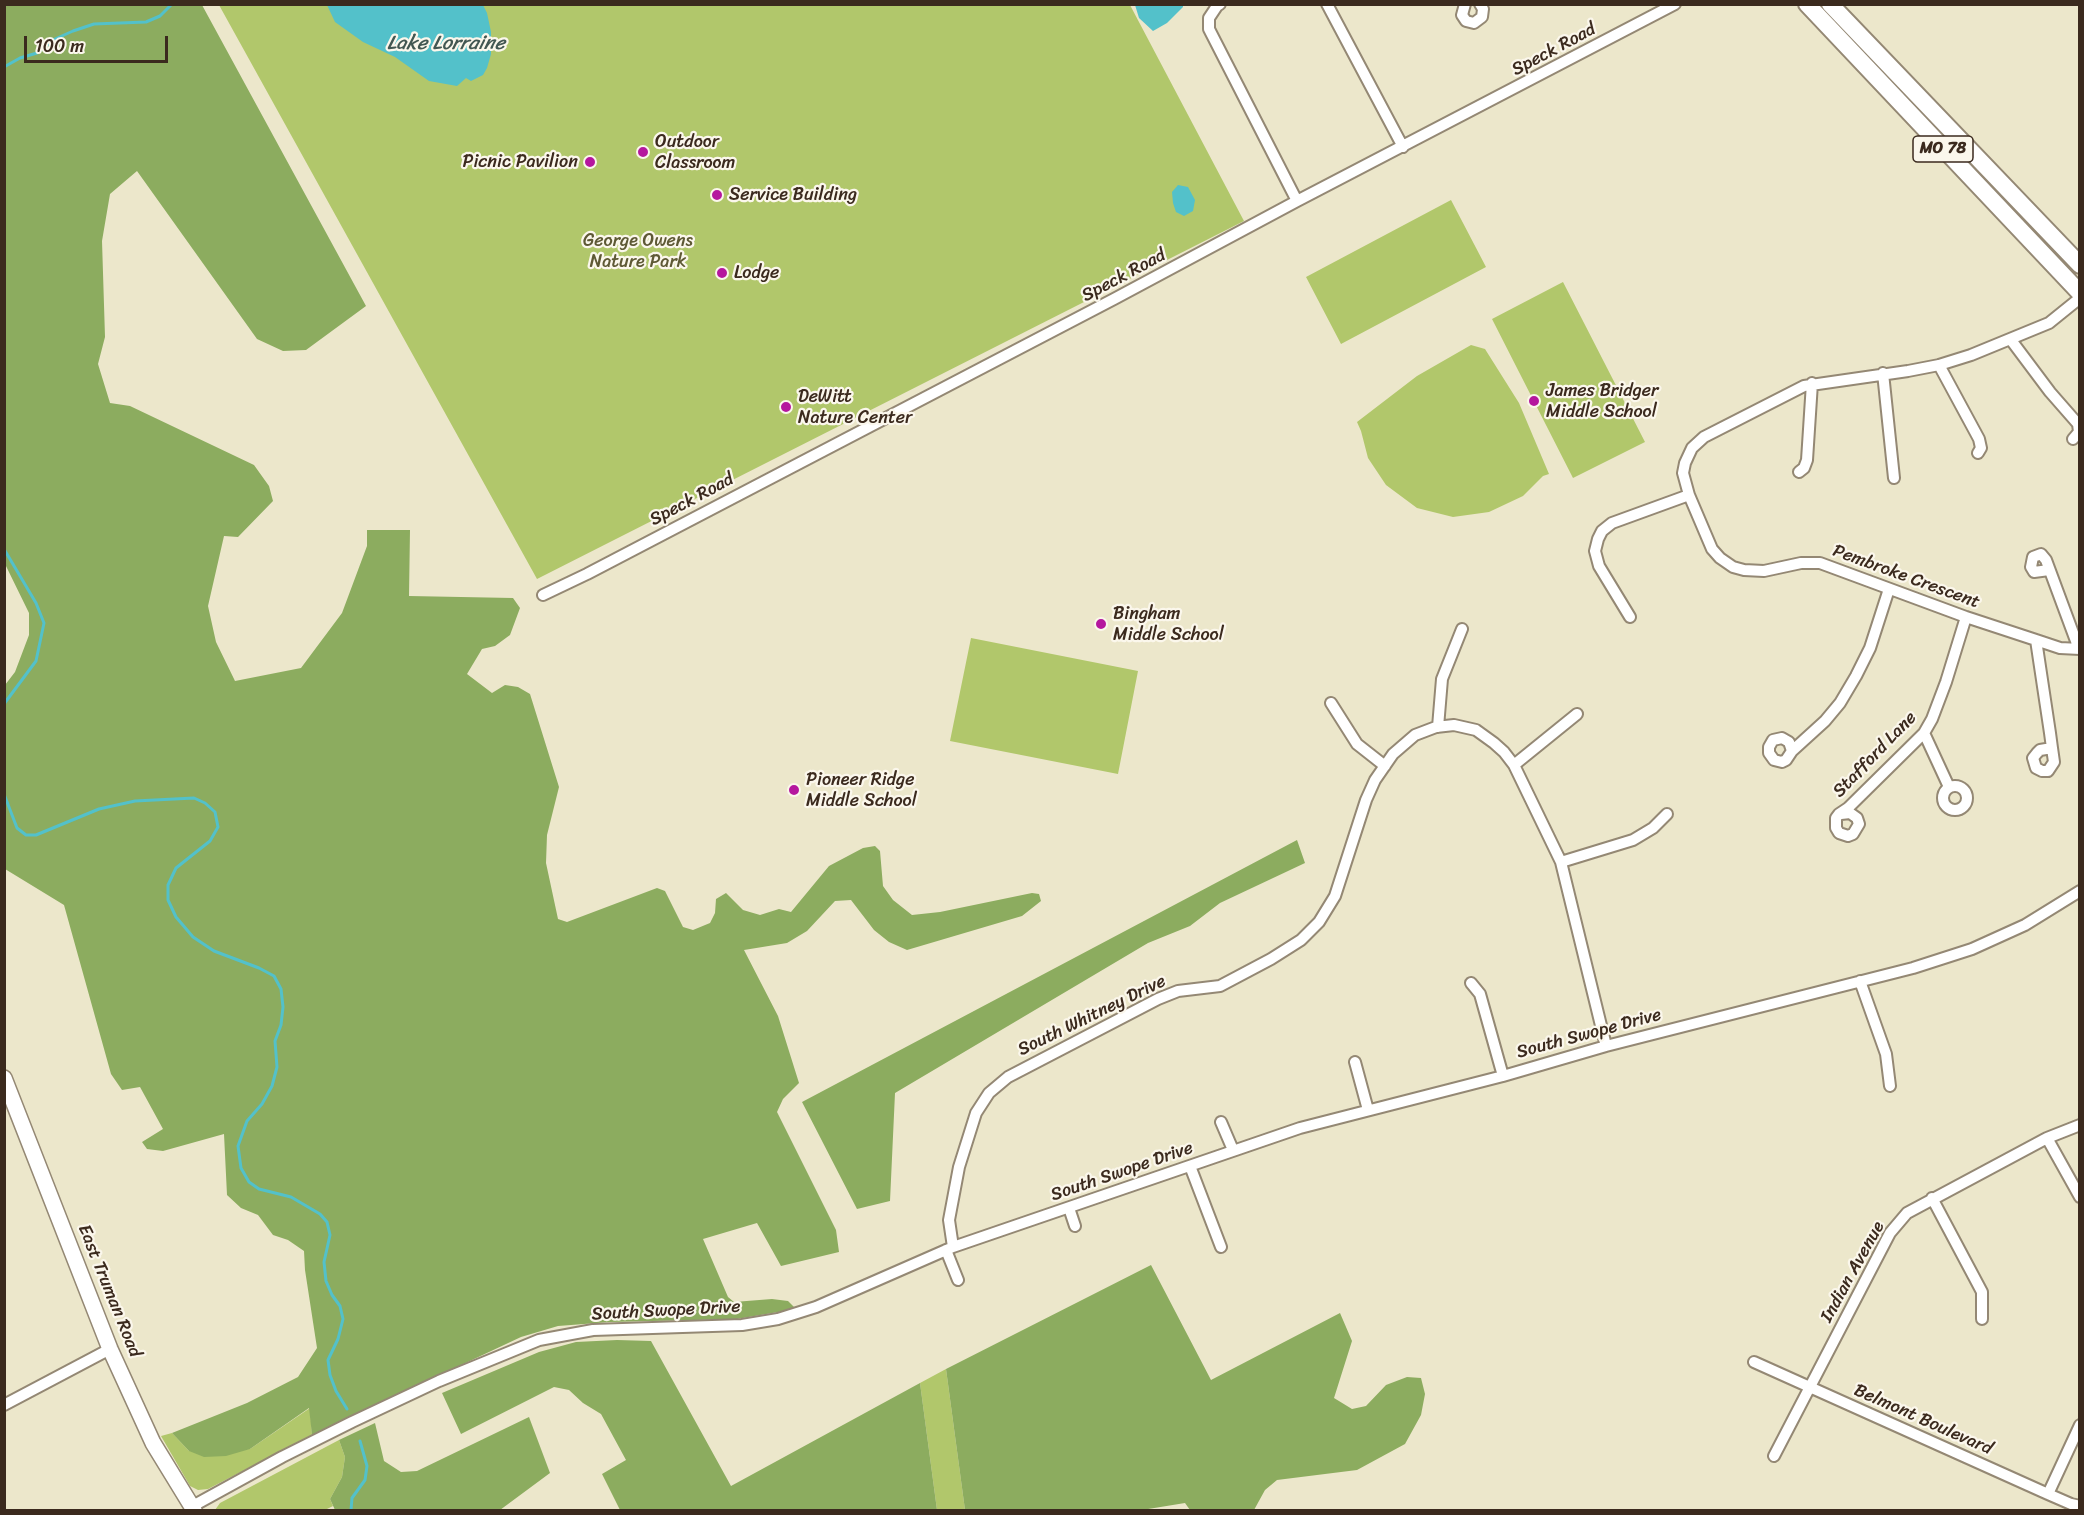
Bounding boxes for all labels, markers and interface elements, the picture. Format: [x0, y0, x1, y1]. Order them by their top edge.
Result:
street label: Speck Road [1508, 19, 1600, 81]
scale bar [27, 24, 171, 62]
text: 100 m [35, 30, 84, 62]
water label: Lake Lorraine [387, 32, 505, 56]
place label: Outdoor Classroom [655, 131, 735, 174]
road number: MO 78 [1913, 136, 1973, 162]
marker: Outdoor Classroom [636, 145, 650, 159]
place label: Picnic Pavilion [462, 151, 578, 173]
marker: Picnic Pavilion [583, 155, 597, 169]
place label: Service Building [729, 184, 857, 206]
marker: Service Building [710, 188, 724, 202]
park label: George Owens Nature Park [583, 230, 693, 272]
street label: Speck Road [1078, 245, 1170, 307]
place label: Lodge [734, 262, 779, 284]
marker: Lodge [715, 266, 729, 280]
place label: James Bridger Middle School [1546, 380, 1658, 422]
place label: DeWitt Nature Center [798, 386, 912, 428]
marker: James Bridger Middle School [1527, 394, 1541, 408]
marker: DeWitt Nature Center [779, 400, 793, 414]
street label: Speck Road [646, 469, 738, 531]
street label: Pembroke Crescent [1829, 540, 1983, 614]
place label: Bingham Middle School [1113, 603, 1224, 646]
marker: Bingham Middle School [1094, 617, 1108, 631]
street label: Stafford Lane [1829, 708, 1921, 802]
place label: Pioneer Ridge Middle School [806, 769, 917, 812]
marker: Pioneer Ridge Middle School [787, 783, 801, 797]
street label: South Whitney Drive [1014, 971, 1170, 1061]
street label: South Swope Drive [1514, 1004, 1664, 1064]
street label: South Swope Drive [1048, 1138, 1196, 1206]
street label: Indian Avenue [1816, 1218, 1890, 1326]
street label: East Truman Road [73, 1222, 145, 1360]
street label: South Swope Drive [591, 1296, 741, 1326]
street label: Belmont Boulevard [1850, 1380, 1996, 1460]

